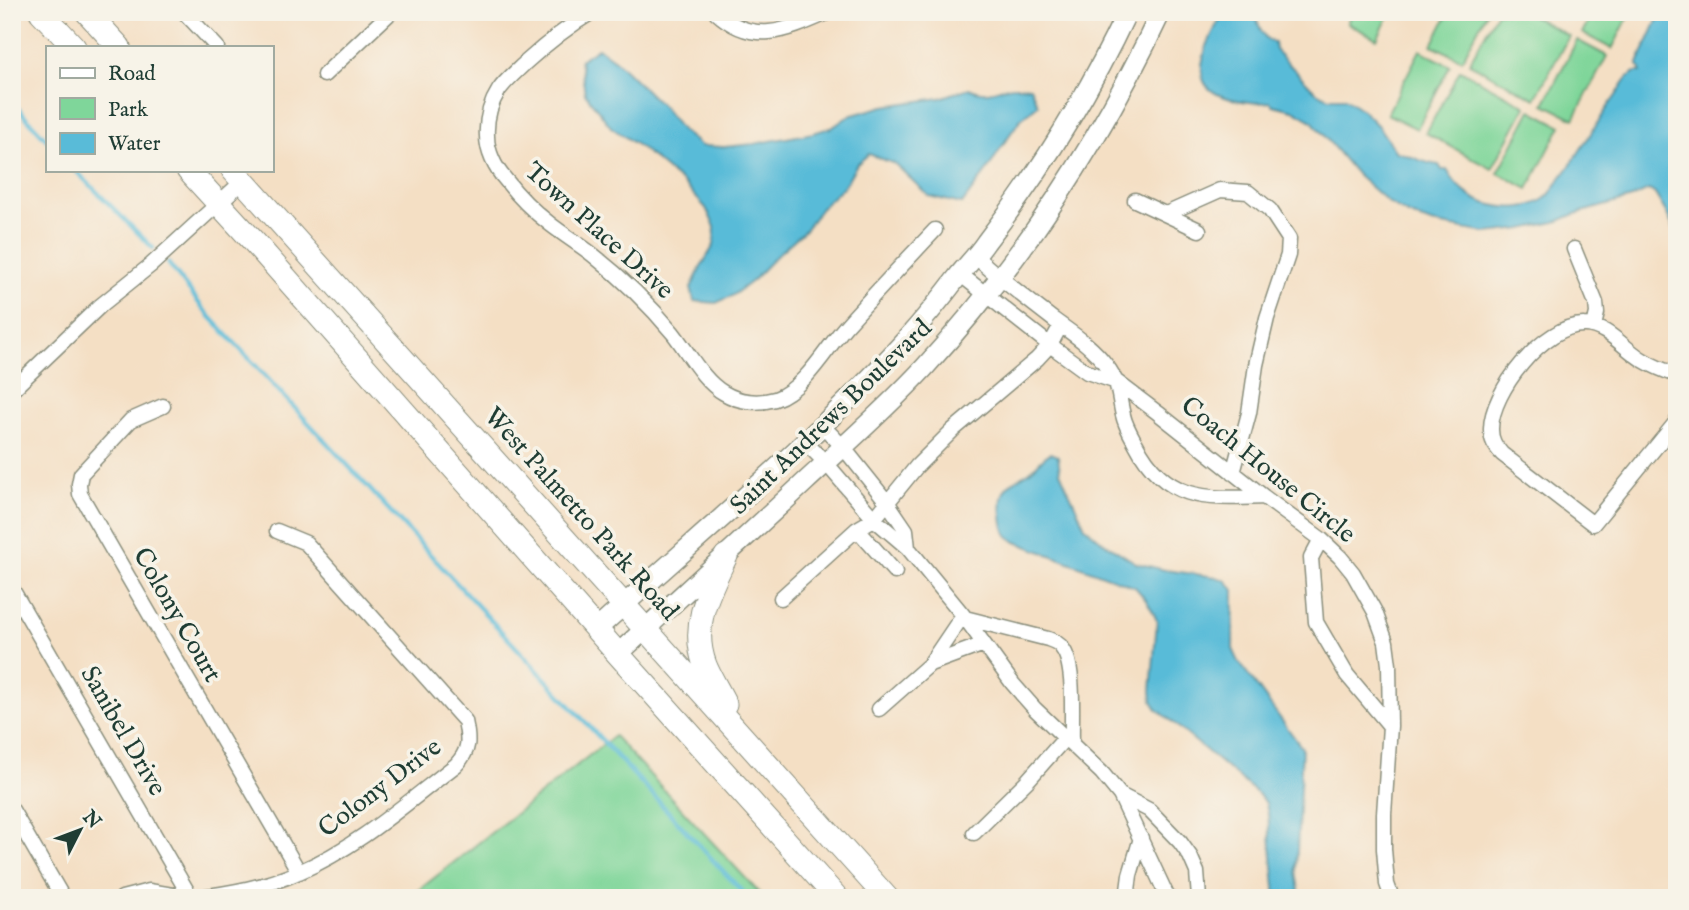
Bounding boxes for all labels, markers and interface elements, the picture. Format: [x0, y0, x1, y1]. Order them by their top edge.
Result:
legend [46, 46, 273, 172]
text: Road [108, 61, 156, 88]
text: Park [108, 97, 149, 124]
text: Water [108, 131, 161, 158]
street label: Town Place Drive [517, 155, 681, 307]
street label: Saint Andrews Boulevard [723, 312, 939, 522]
street label: Coach House Circle [1174, 389, 1362, 551]
street label: West Palmetto Park Road [477, 401, 686, 628]
street label: Colony Court [125, 542, 229, 688]
street label: Sanibel Drive [73, 660, 173, 802]
street label: Colony Drive [312, 731, 448, 845]
north arrow [46, 794, 116, 864]
text: N [76, 805, 106, 835]

